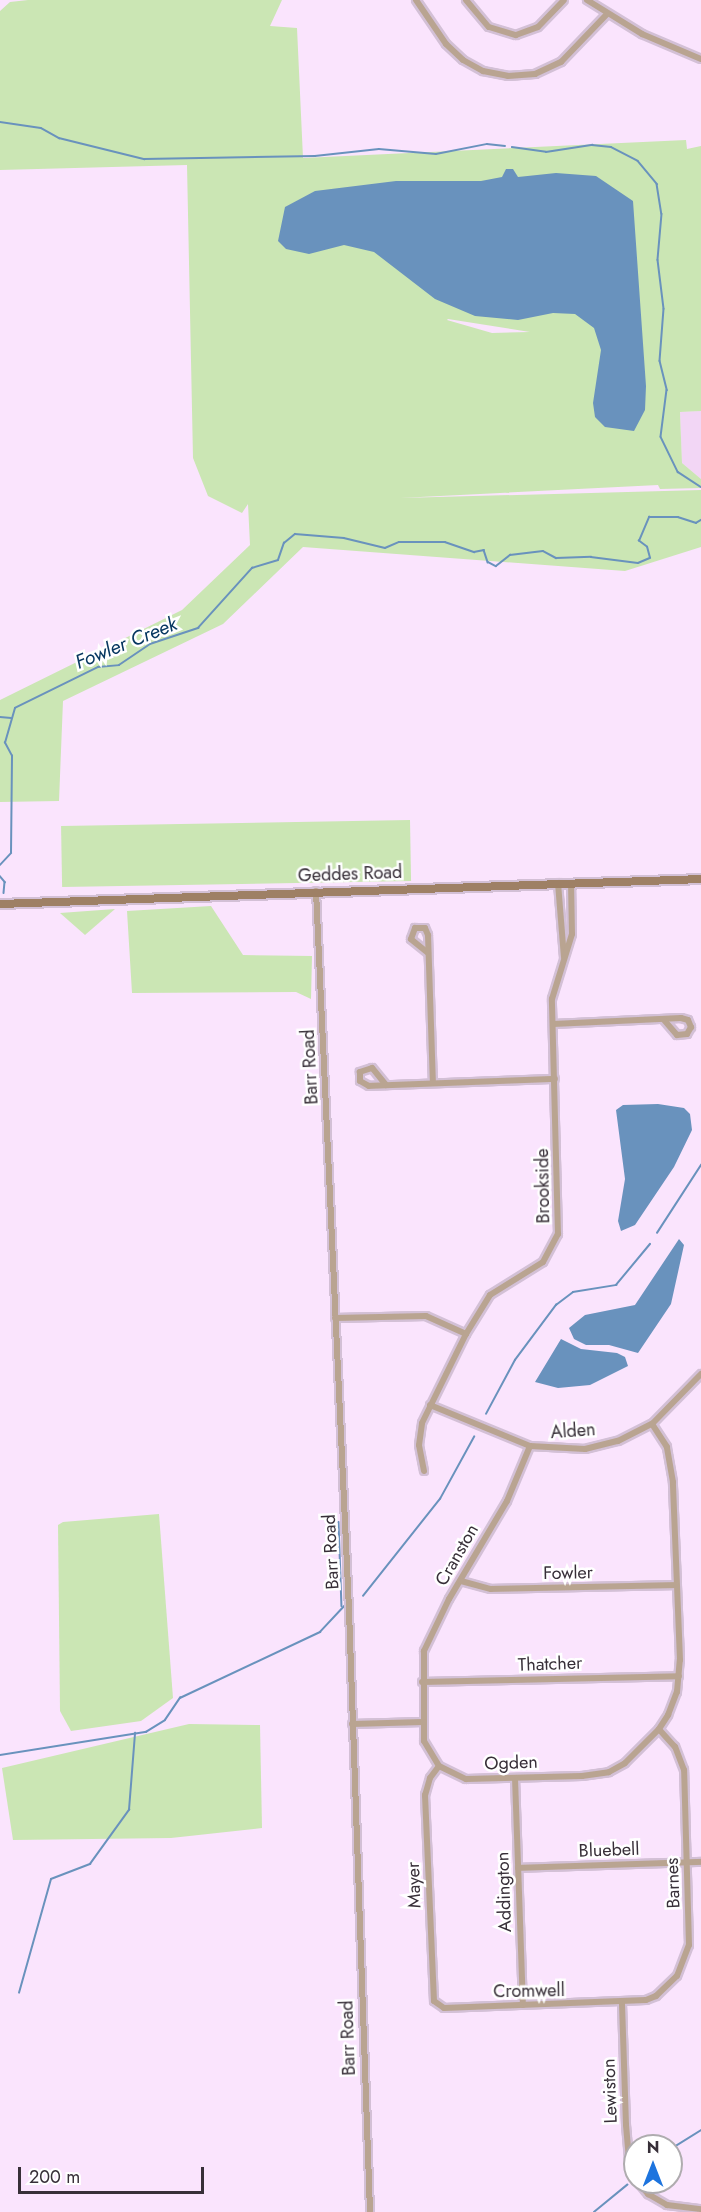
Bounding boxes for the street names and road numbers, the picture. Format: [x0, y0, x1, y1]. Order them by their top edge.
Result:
street label: Geddes Road [297, 861, 403, 887]
street label: Barr Road [297, 1029, 323, 1105]
street label: Brookside [532, 1148, 554, 1224]
street label: Alden [550, 1419, 596, 1443]
street label: Barr Road [318, 1514, 344, 1590]
street label: Cranston [431, 1520, 483, 1590]
street label: Fowler [543, 1562, 593, 1584]
street label: Thatcher [517, 1652, 583, 1676]
street label: Ogden [484, 1751, 538, 1775]
street label: Bluebell [578, 1838, 640, 1862]
street label: Addington [492, 1851, 516, 1933]
street label: Barnes [661, 1857, 685, 1909]
street label: Mayer [402, 1862, 426, 1908]
street label: Cromwell [493, 1980, 565, 2002]
street label: Barr Road [336, 2000, 360, 2076]
street label: Lewiston [598, 2058, 622, 2124]

